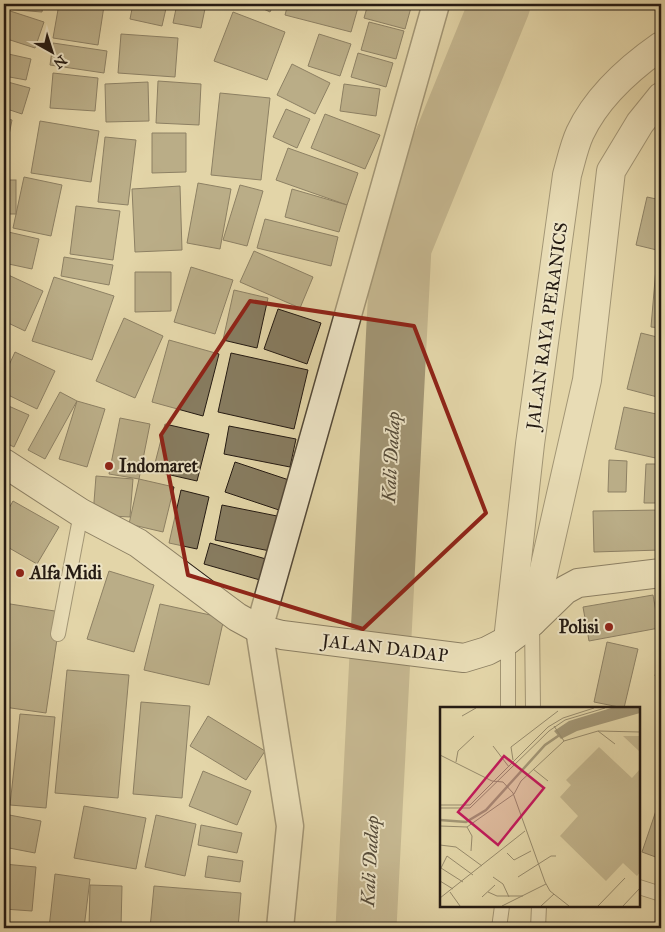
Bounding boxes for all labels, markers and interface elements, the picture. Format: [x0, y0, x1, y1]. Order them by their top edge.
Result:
north arrow [28, 28, 78, 78]
text: N [50, 51, 70, 72]
street label: JALAN RAYA PERANICS [521, 221, 573, 433]
water label: Kali Dadap [377, 411, 406, 504]
place label: Indomaret [119, 455, 198, 477]
marker: Indomaret [103, 460, 115, 472]
place label: Alfa Midi [29, 562, 103, 584]
marker: Alfa Midi [14, 567, 26, 579]
place label: Polisi [559, 616, 600, 638]
marker: Polisi [603, 621, 615, 633]
street label: JALAN DADAP [319, 629, 449, 668]
inset map [440, 707, 640, 907]
water label: Kali Dadap [356, 815, 385, 908]

